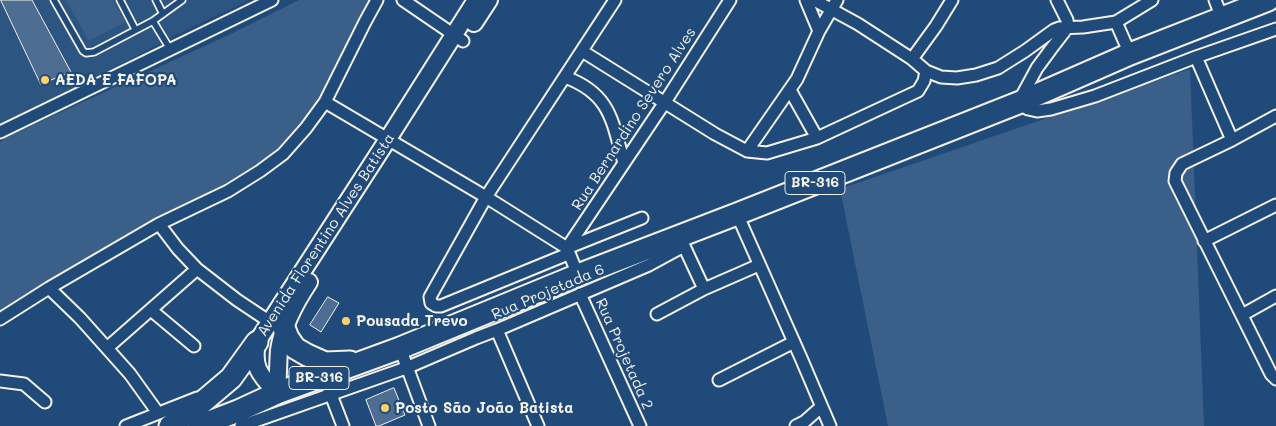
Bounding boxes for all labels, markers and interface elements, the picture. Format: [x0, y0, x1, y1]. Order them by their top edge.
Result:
street label: Rua Bernardino Severo Alves [568, 24, 700, 214]
place label: AEDA E FAFOPA [55, 71, 177, 89]
marker: AEDA E FAFOPA [39, 74, 51, 86]
street label: Avenida Florentino Alves Batista [253, 130, 399, 340]
road number: BR-316 [785, 172, 845, 194]
street label: Rua Projetada 6 [489, 260, 607, 324]
street label: Rua Projetada 2 [591, 296, 657, 412]
place label: Pousada Trevo [356, 312, 468, 330]
marker: Pousada Trevo [340, 315, 352, 327]
road number: BR-316 [289, 366, 349, 389]
place label: Posto São João Batista [395, 399, 573, 417]
marker: Posto São João Batista [379, 402, 391, 414]

